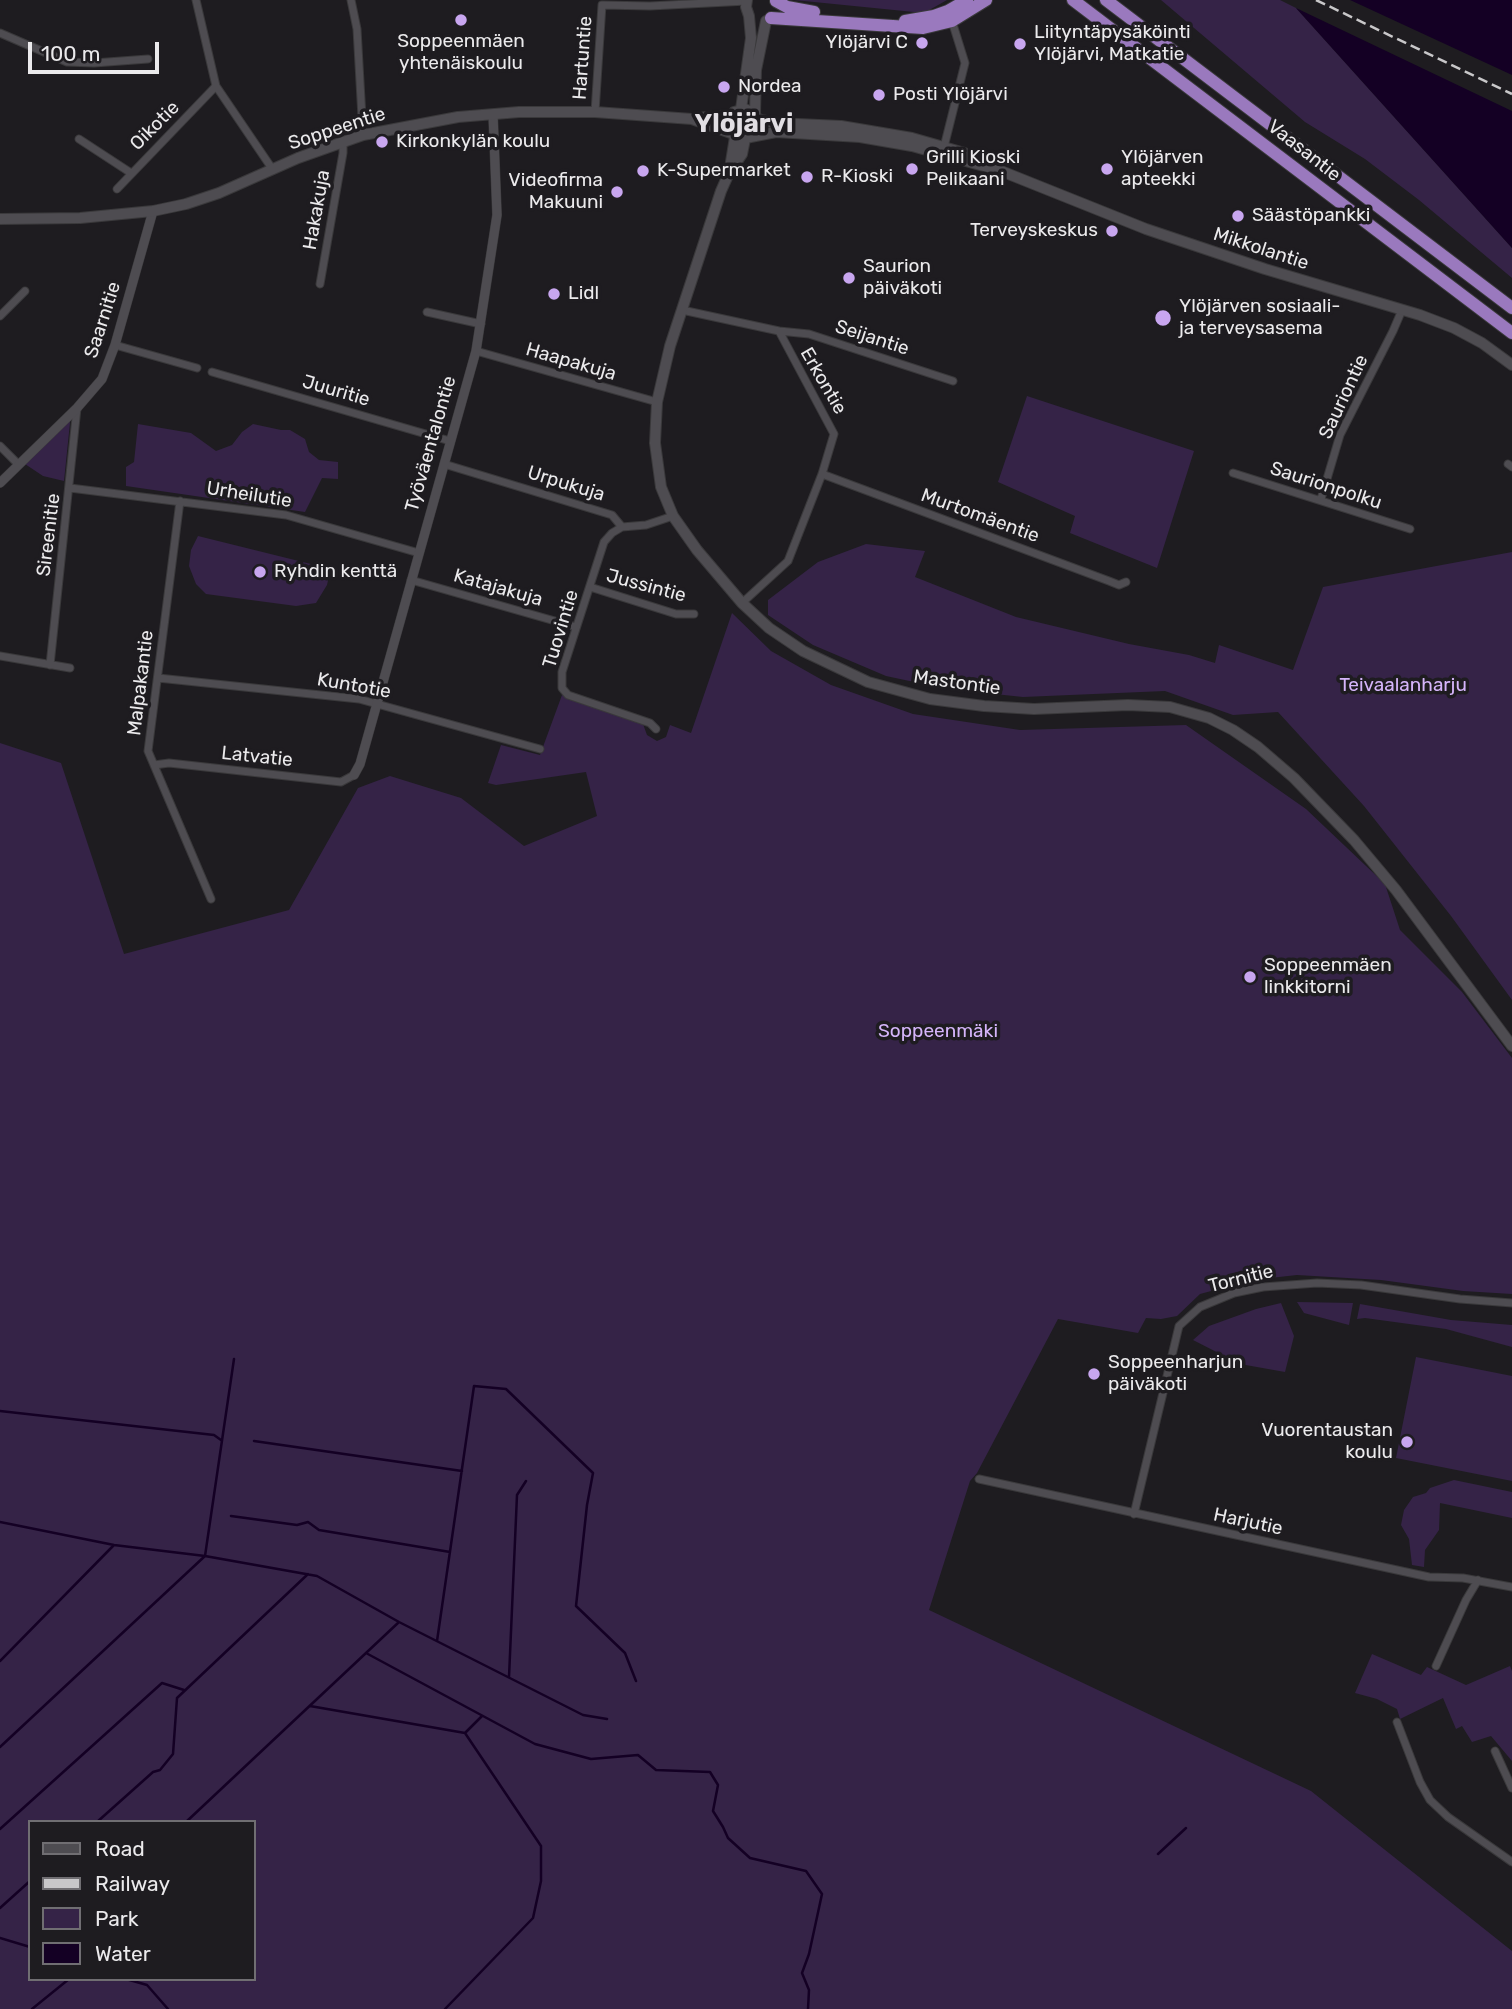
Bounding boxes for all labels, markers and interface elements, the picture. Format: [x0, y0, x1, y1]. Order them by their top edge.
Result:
marker: Soppeenmäen yhtenäiskoulu [453, 12, 469, 28]
street label: Hartuntie [569, 15, 597, 101]
place label: Liityntäpysäköinti Ylöjärvi, Matkatie [1034, 22, 1191, 66]
scale bar [32, 28, 163, 72]
place label: Soppeenmäen yhtenäiskoulu [397, 31, 525, 75]
place label: Ylöjärvi C [825, 32, 908, 54]
marker: Ylöjärvi C [914, 35, 930, 51]
marker: Liityntäpysäköinti Ylöjärvi, Matkatie [1012, 36, 1028, 52]
text: 100 m [41, 41, 100, 66]
place label: Nordea [738, 76, 802, 98]
marker: Nordea [716, 79, 732, 95]
place label: Posti Ylöjärvi [893, 84, 1008, 106]
marker: Posti Ylöjärvi [871, 87, 887, 103]
street label: Oikotie [126, 97, 184, 155]
street label: Soppeentie [286, 103, 388, 155]
district label: Ylöjärvi [695, 108, 793, 140]
street label: Vaasantie [1263, 115, 1345, 187]
place label: Kirkonkylän koulu [396, 131, 550, 153]
marker: Kirkonkylän koulu [374, 134, 390, 150]
place label: Grilli Kioski Pelikaani [926, 147, 1020, 191]
place label: Ylöjärven apteekki [1121, 147, 1204, 191]
place label: K-Supermarket [657, 160, 791, 182]
marker: Grilli Kioski Pelikaani [904, 161, 920, 177]
marker: Ylöjärven apteekki [1099, 161, 1115, 177]
marker: K-Supermarket [635, 163, 651, 179]
place label: R-Kioski [821, 166, 893, 188]
street label: Hakakuja [299, 168, 335, 252]
marker: R-Kioski [799, 169, 815, 185]
place label: Videofirma Makuuni [508, 170, 603, 214]
marker: Videofirma Makuuni [609, 184, 625, 200]
place label: Säästöpankki [1252, 205, 1370, 227]
marker: Säästöpankki [1230, 208, 1246, 224]
place label: Terveyskeskus [970, 220, 1098, 242]
marker: Terveyskeskus [1104, 223, 1120, 239]
street label: Mikkolantie [1210, 223, 1312, 275]
place label: Saurion päiväkoti [863, 256, 942, 300]
marker: Saurion päiväkoti [841, 270, 857, 286]
street label: Saarnitie [80, 279, 126, 361]
place label: Lidl [568, 283, 599, 305]
marker: Lidl [546, 286, 562, 302]
place label: Ylöjärven sosiaali- ja terveysasema [1179, 296, 1341, 340]
marker: Ylöjärven sosiaali- ja terveysasema [1153, 308, 1173, 328]
street label: Seijantie [832, 315, 912, 361]
street label: Haapakuja [523, 338, 619, 386]
street label: Erkontie [795, 344, 851, 418]
street label: Sauriontie [1315, 351, 1373, 443]
street label: Juuritie [300, 370, 372, 412]
street label: Työväentalontie [401, 373, 461, 515]
street label: Saurionpolku [1267, 457, 1385, 515]
street label: Urpukuja [524, 461, 608, 507]
street label: Urheilutie [205, 477, 293, 513]
street label: Murtomäentie [918, 484, 1042, 548]
street label: Sireenitie [33, 492, 65, 578]
place label: Ryhdin kenttä [274, 561, 397, 583]
marker: Ryhdin kenttä [252, 564, 268, 580]
street label: Katajakuja [451, 564, 545, 612]
street label: Jussintie [604, 564, 688, 608]
street label: Tuovintie [538, 587, 584, 671]
street label: Malpakantie [123, 629, 159, 737]
street label: Mastontie [912, 666, 1002, 700]
street label: Kuntotie [315, 668, 393, 704]
park label: Teivaalanharju [1339, 675, 1467, 697]
street label: Latvatie [220, 742, 294, 772]
place label: Soppeenmäen linkkitorni [1264, 955, 1392, 999]
marker: Soppeenmäen linkkitorni [1242, 969, 1258, 985]
park label: Soppeenmäki [878, 1021, 998, 1043]
street label: Tornitie [1206, 1260, 1276, 1298]
place label: Soppeenharjun päiväkoti [1108, 1352, 1243, 1396]
marker: Soppeenharjun päiväkoti [1086, 1366, 1102, 1382]
place label: Vuorentaustan koulu [1261, 1420, 1393, 1464]
marker: Vuorentaustan koulu [1399, 1434, 1415, 1450]
street label: Harjutie [1211, 1504, 1285, 1540]
legend [28, 1820, 256, 1981]
text: Road [95, 1836, 145, 1861]
text: Railway [95, 1871, 170, 1896]
text: Park [95, 1906, 139, 1931]
text: Water [95, 1941, 151, 1966]

